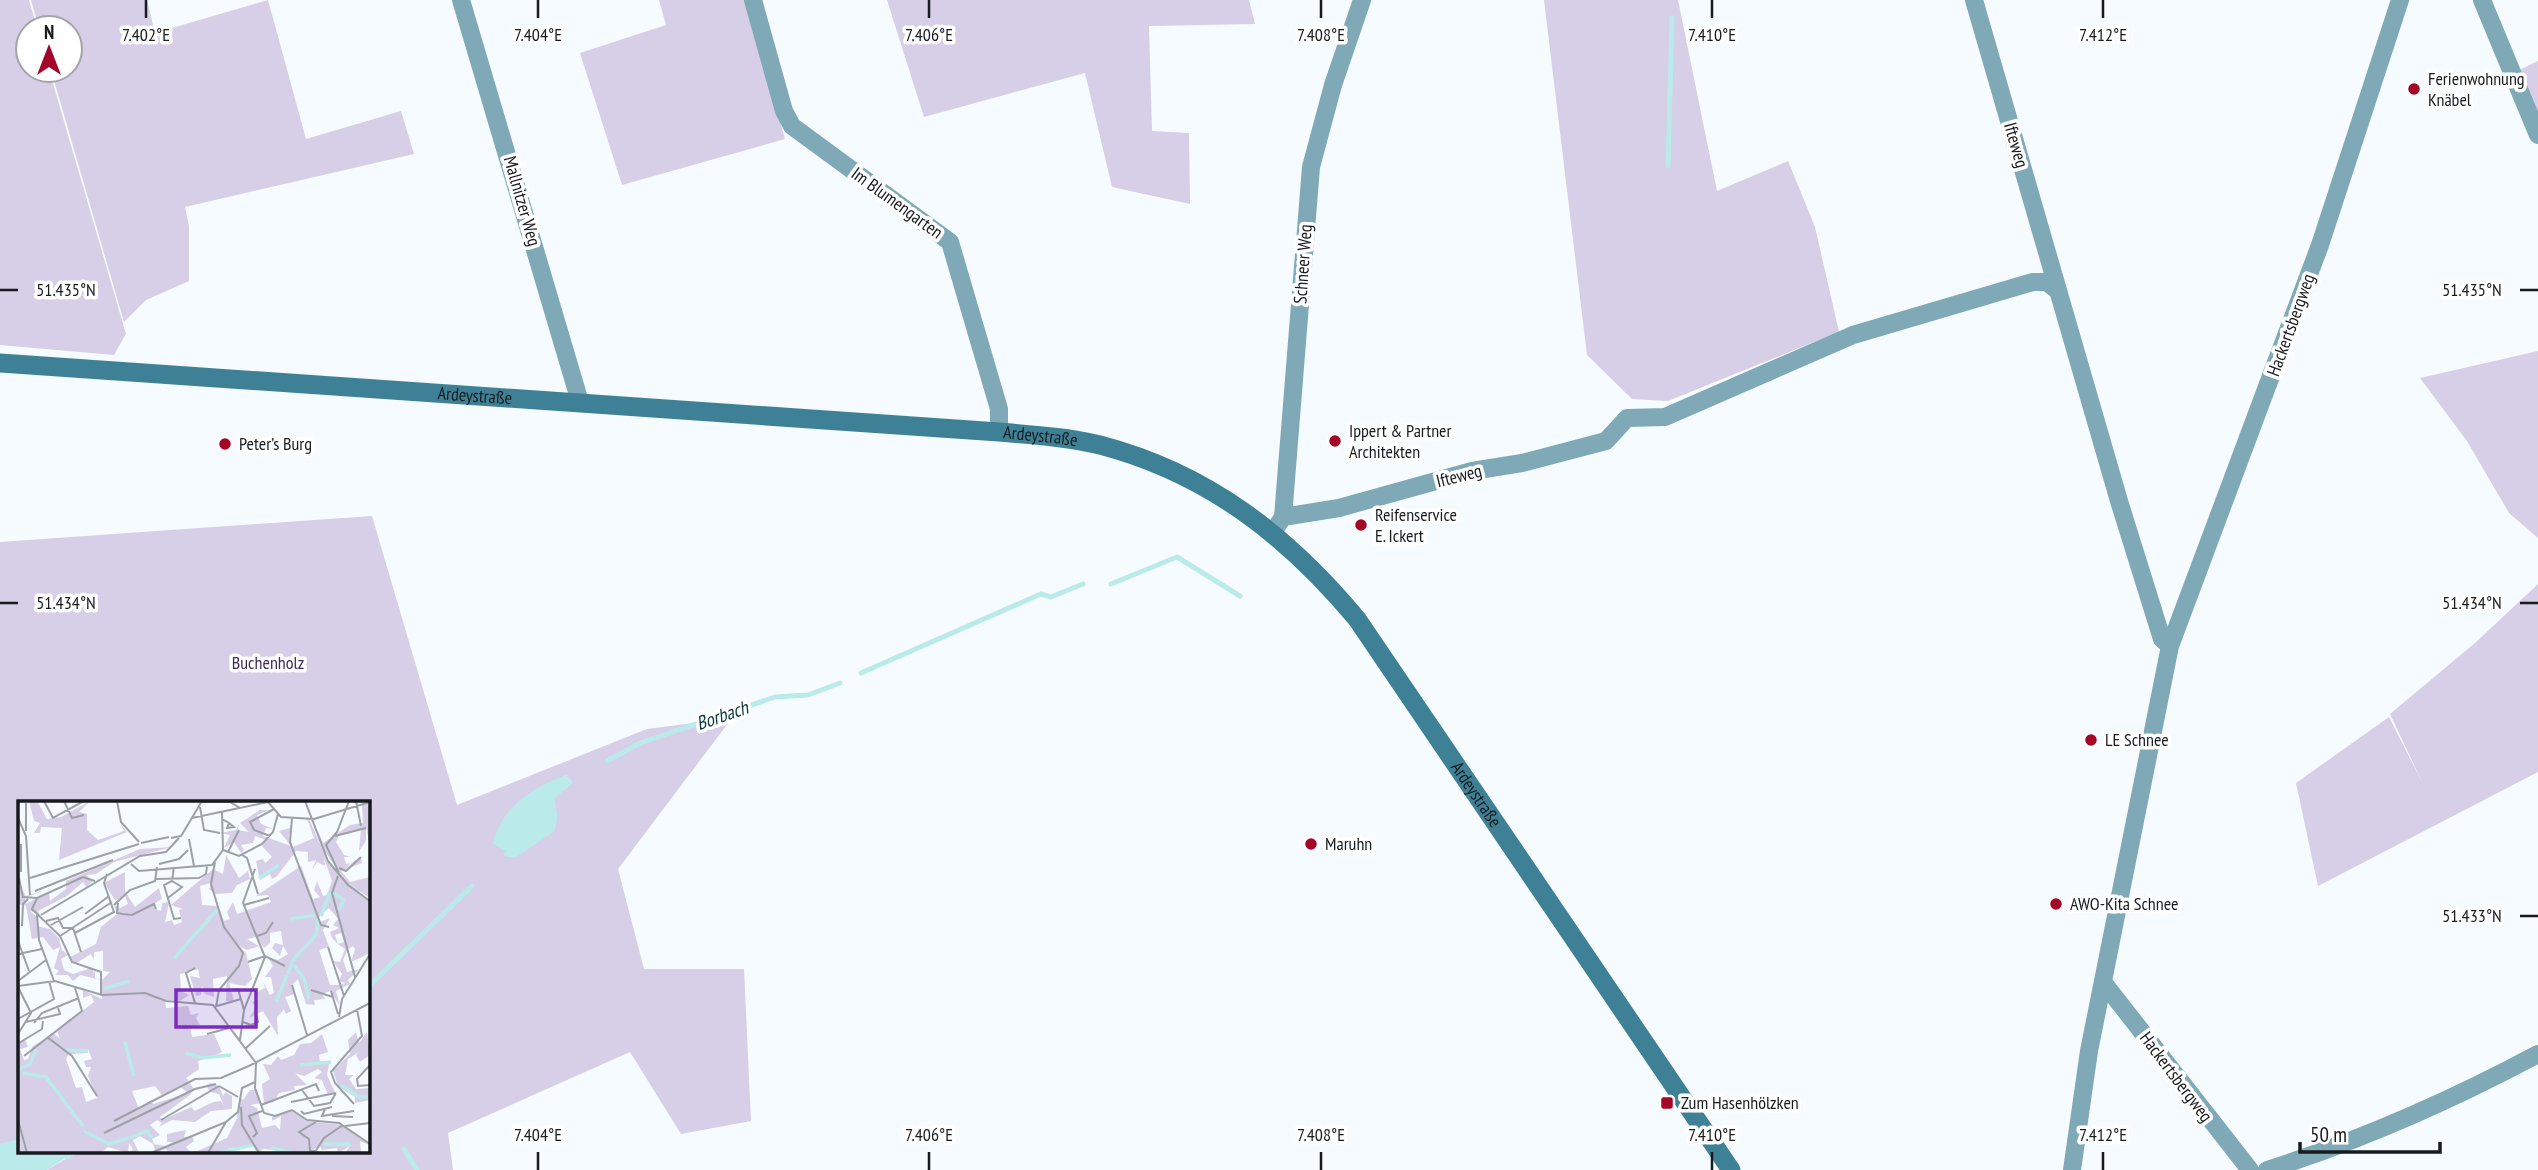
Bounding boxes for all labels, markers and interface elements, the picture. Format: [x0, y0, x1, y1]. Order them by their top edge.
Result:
north arrow [14, 14, 84, 84]
text: N [44, 20, 54, 44]
text: 7.402°E [122, 23, 170, 46]
text: 7.404°E [514, 23, 562, 46]
text: 7.406°E [905, 23, 953, 46]
text: 7.408°E [1297, 23, 1345, 46]
text: 7.410°E [1688, 23, 1736, 46]
text: 7.412°E [2079, 23, 2127, 46]
place label: Ferienwohnung Knäbel [2428, 67, 2525, 111]
marker: Ferienwohnung Knäbel [2406, 81, 2422, 97]
street label: Ifteweg [1999, 119, 2034, 170]
street label: Mallnitzer Weg [499, 153, 546, 248]
street label: Im Blumengarten [847, 162, 948, 244]
street label: Schneer Weg [1288, 223, 1317, 304]
street label: Hackertsbergweg [2261, 270, 2320, 379]
text: 51.435°N [36, 278, 96, 301]
text: 51.435°N [2442, 278, 2502, 301]
street label: Ardeystraße [437, 381, 513, 409]
place label: Ippert & Partner Architekten [1349, 419, 1452, 463]
street label: Ardeystraße [1002, 420, 1079, 451]
place label: Peter’s Burg [239, 432, 312, 455]
marker: Ippert & Partner Architekten [1327, 433, 1343, 449]
marker: Peter’s Burg [217, 436, 233, 452]
street label: Ifteweg [1434, 459, 1484, 492]
place label: Reifenservice E. Ickert [1375, 503, 1457, 547]
marker: Reifenservice E. Ickert [1353, 517, 1369, 533]
text: 51.434°N [36, 591, 96, 614]
text: 51.434°N [2442, 591, 2502, 614]
park label: Buchenholz [232, 651, 304, 674]
water label: Borbach [693, 694, 753, 735]
place label: LE Schnee [2105, 728, 2169, 751]
marker: LE Schnee [2083, 732, 2099, 748]
street label: Ardeystraße [1446, 757, 1507, 831]
inset map [18, 801, 369, 1152]
place label: Maruhn [1325, 832, 1372, 855]
marker: Maruhn [1303, 836, 1319, 852]
place label: AWO-Kita Schnee [2070, 892, 2178, 915]
marker: AWO-Kita Schnee [2048, 896, 2064, 912]
text: 51.433°N [2442, 904, 2502, 927]
street label: Hackertsbergweg [2135, 1027, 2218, 1126]
place label: Zum Hasenhölzken [1681, 1091, 1799, 1114]
marker: Zum Hasenhölzken [1659, 1095, 1675, 1111]
scale bar [2300, 1110, 2440, 1154]
text: 50 m [2310, 1121, 2347, 1148]
text: 7.404°E [514, 1123, 562, 1146]
text: 7.406°E [905, 1123, 953, 1146]
text: 7.408°E [1297, 1123, 1345, 1146]
text: 7.410°E [1688, 1123, 1736, 1146]
text: 7.412°E [2079, 1123, 2127, 1146]

